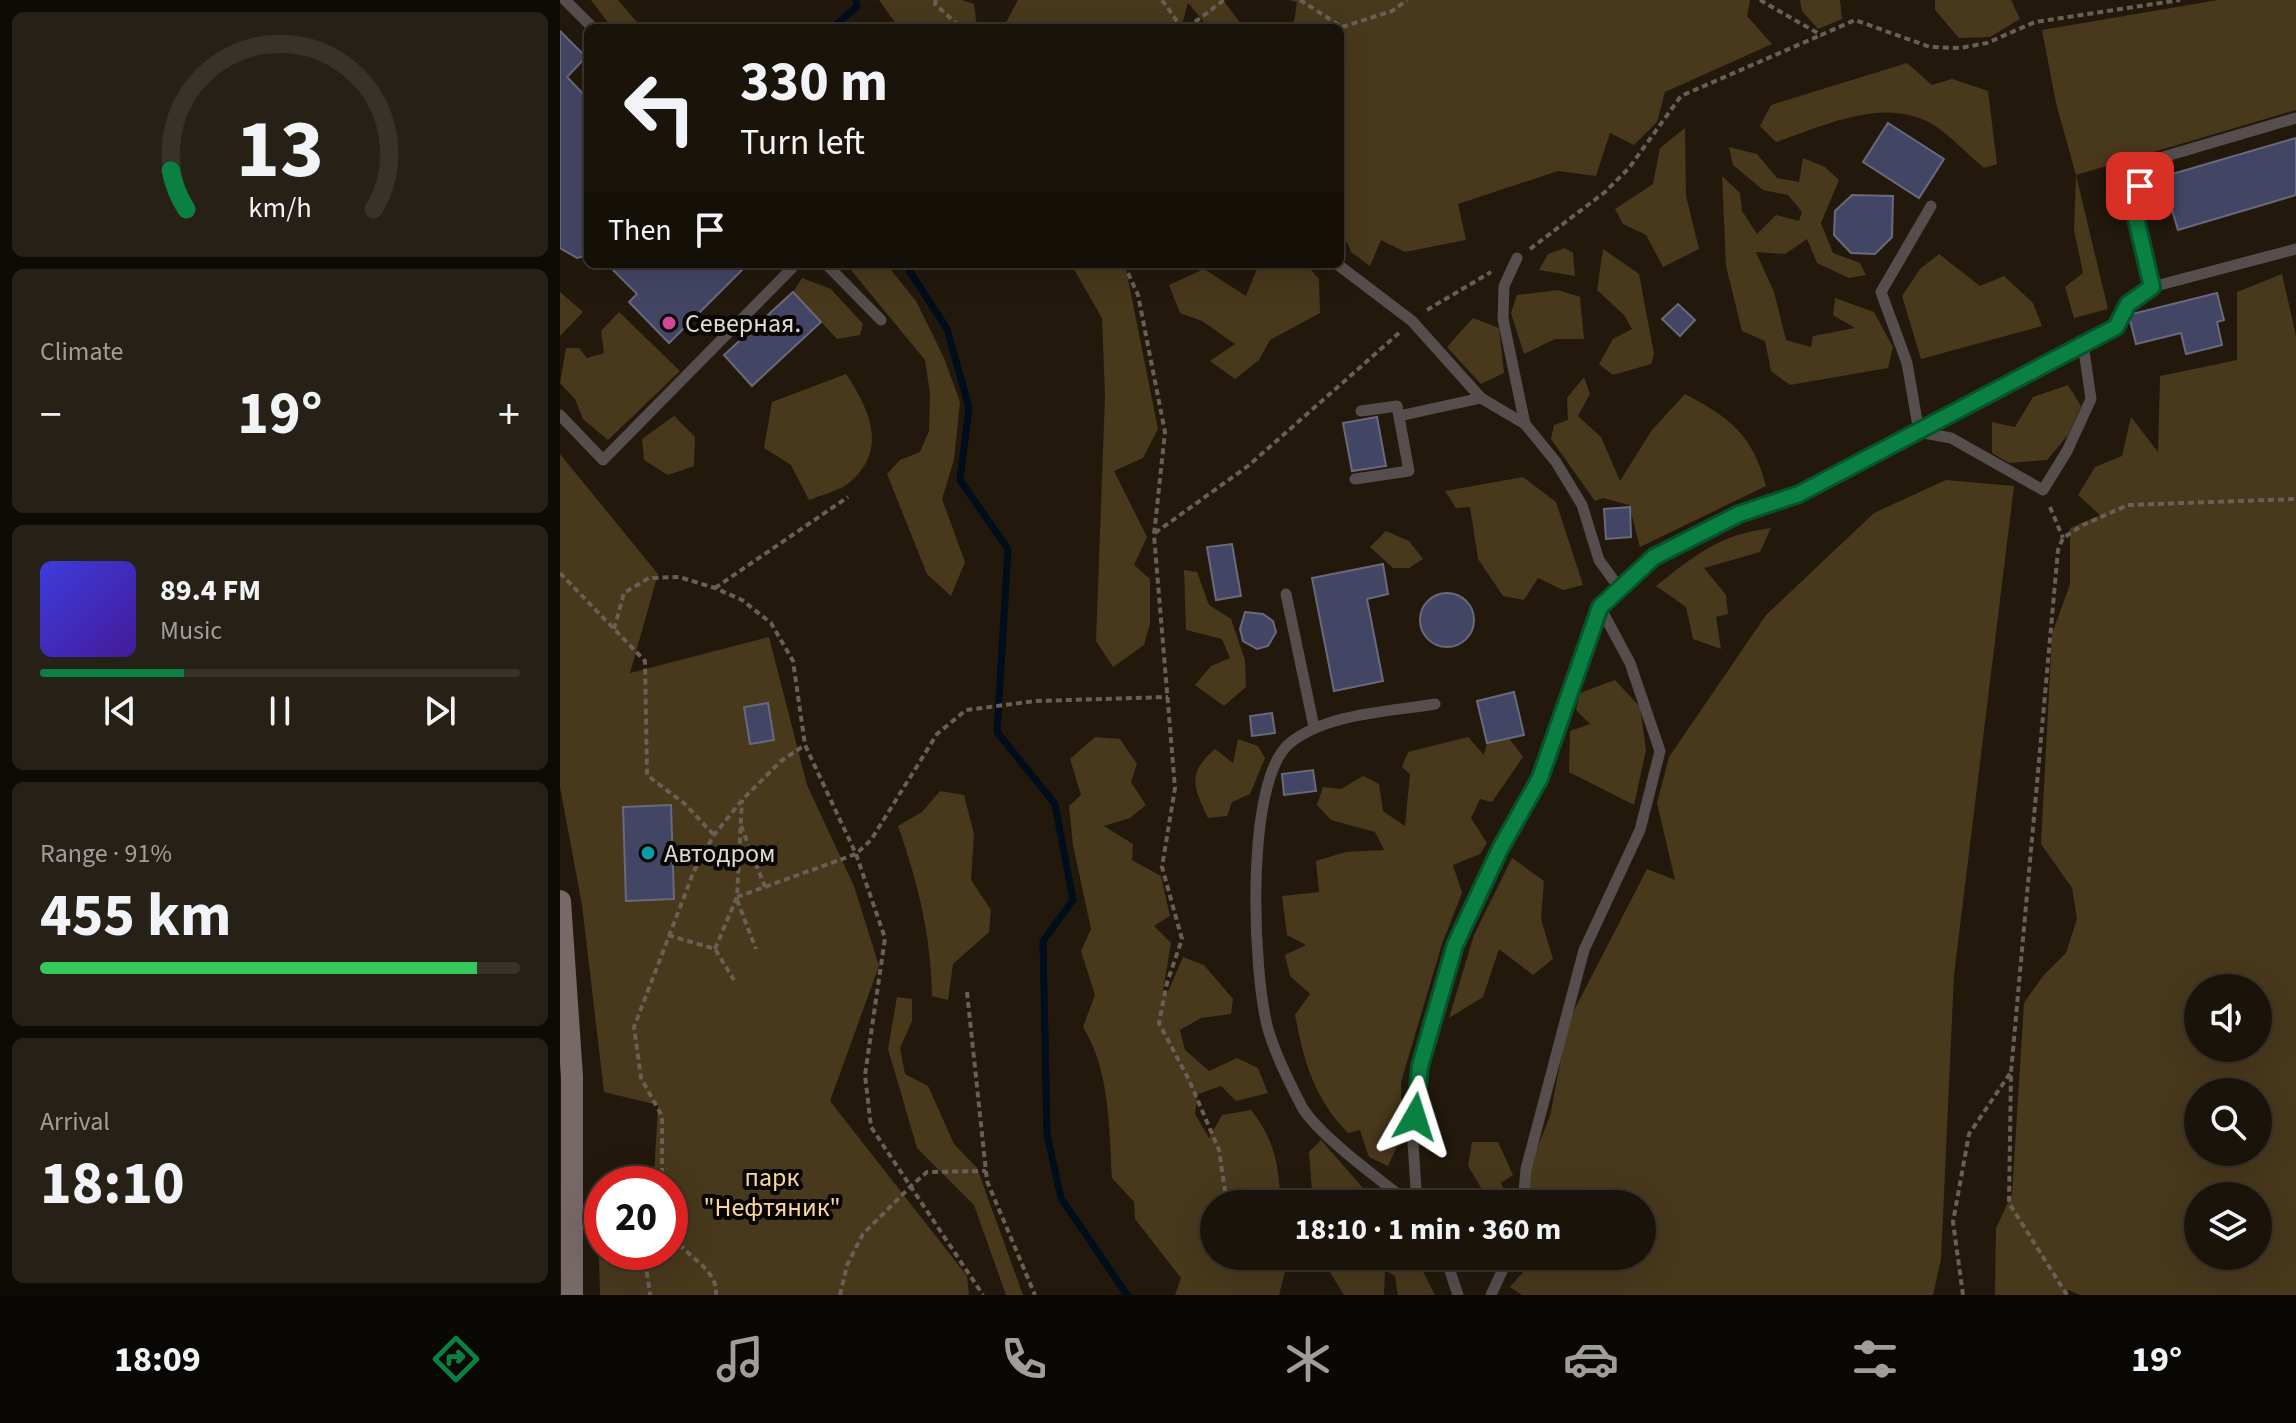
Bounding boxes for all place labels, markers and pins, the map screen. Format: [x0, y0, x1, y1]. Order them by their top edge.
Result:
pin [2106, 152, 2174, 220]
place label: Северная. [685, 305, 801, 342]
marker: Северная. [660, 314, 678, 332]
place label: Автодром [664, 835, 776, 872]
marker: Автодром [639, 844, 657, 862]

